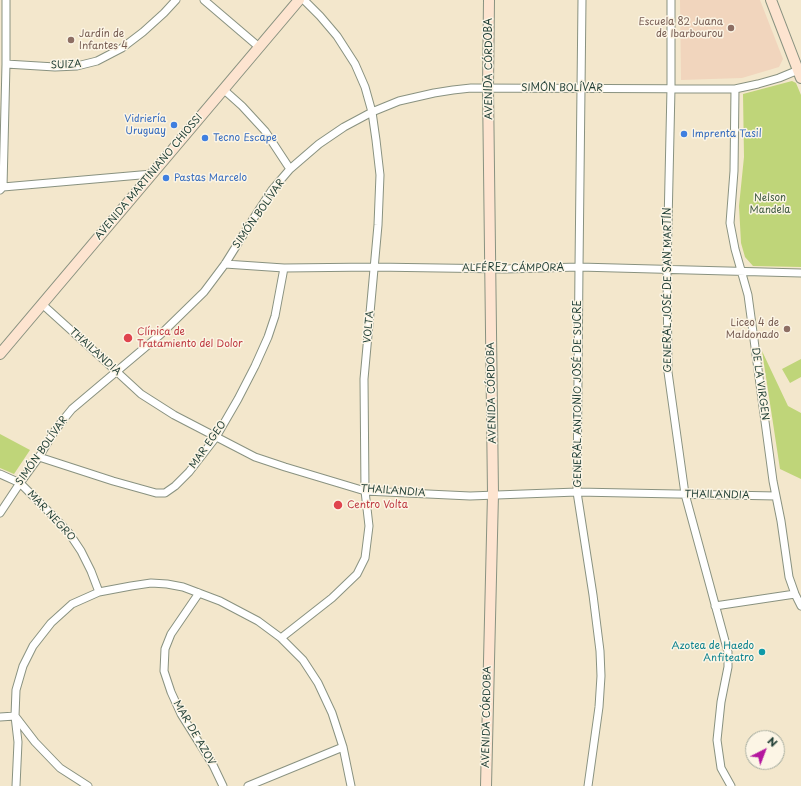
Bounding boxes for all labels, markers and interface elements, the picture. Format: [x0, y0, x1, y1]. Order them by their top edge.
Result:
place label: Escuela 82 Juana de Ibarbourou [638, 16, 723, 40]
street label: AVENIDA CÓRDOBA [483, 18, 495, 120]
marker: Escuela 82 Juana de Ibarbourou [726, 23, 736, 33]
place label: Jardín de Infantes 4 [79, 28, 128, 52]
marker: Jardín de Infantes 4 [66, 35, 76, 45]
street label: SUIZA [50, 58, 82, 72]
street label: SIMÓN BOLÍVAR [521, 82, 603, 94]
street label: AVENIDA MARTINIANO CHIOSSI [93, 112, 205, 242]
place label: Vidriería Uruguay [124, 113, 166, 136]
marker: Vidriería Uruguay [169, 120, 179, 130]
place label: Imprenta Tasil [692, 128, 762, 140]
marker: Imprenta Tasil [679, 129, 689, 139]
place label: Tecno Escape [213, 132, 277, 144]
marker: Tecno Escape [200, 133, 210, 143]
place label: Pastas Marcelo [174, 172, 247, 184]
marker: Pastas Marcelo [161, 173, 171, 183]
street label: SIMÓN BOLÍVAR [231, 177, 287, 251]
park label: Nelson Mandela [750, 192, 790, 216]
street label: GENERAL JOSÉ DE SAN MARTÍN [662, 208, 674, 372]
street label: ALFÉREZ CÁMPORA [462, 262, 564, 274]
street label: GENERAL ANTONIO JOSÉ DE SUCRE [572, 300, 584, 488]
street label: VOLTA [362, 310, 376, 344]
place label: Liceo 4 de Maldonado [726, 317, 779, 340]
marker: Liceo 4 de Maldonado [782, 324, 792, 334]
street label: THAILANDIA [67, 326, 123, 378]
place label: Clínica de Tratamiento del Dolor [137, 326, 243, 350]
marker: Clínica de Tratamiento del Dolor [122, 332, 134, 344]
street label: AVENIDA CÓRDOBA [485, 342, 499, 444]
street label: DE LA VIRGEN [749, 347, 771, 421]
street label: SIMÓN BOLÍVAR [14, 414, 70, 488]
street label: MAR EGEO [187, 419, 229, 471]
street label: THAILANDIA [360, 483, 426, 499]
street label: MAR NEGRO [25, 488, 77, 544]
street label: THAILANDIA [684, 488, 750, 502]
marker: Centro Volta [332, 499, 344, 511]
place label: Centro Volta [347, 499, 408, 511]
place label: Azotea de Haedo Anfiteatro [672, 640, 754, 664]
marker: Azotea de Haedo Anfiteatro [757, 647, 767, 657]
street label: AVENIDA CÓRDOBA [480, 666, 494, 768]
street label: MAR DE AZOV [171, 698, 217, 768]
north arrow [745, 730, 785, 770]
text: N [764, 732, 782, 751]

